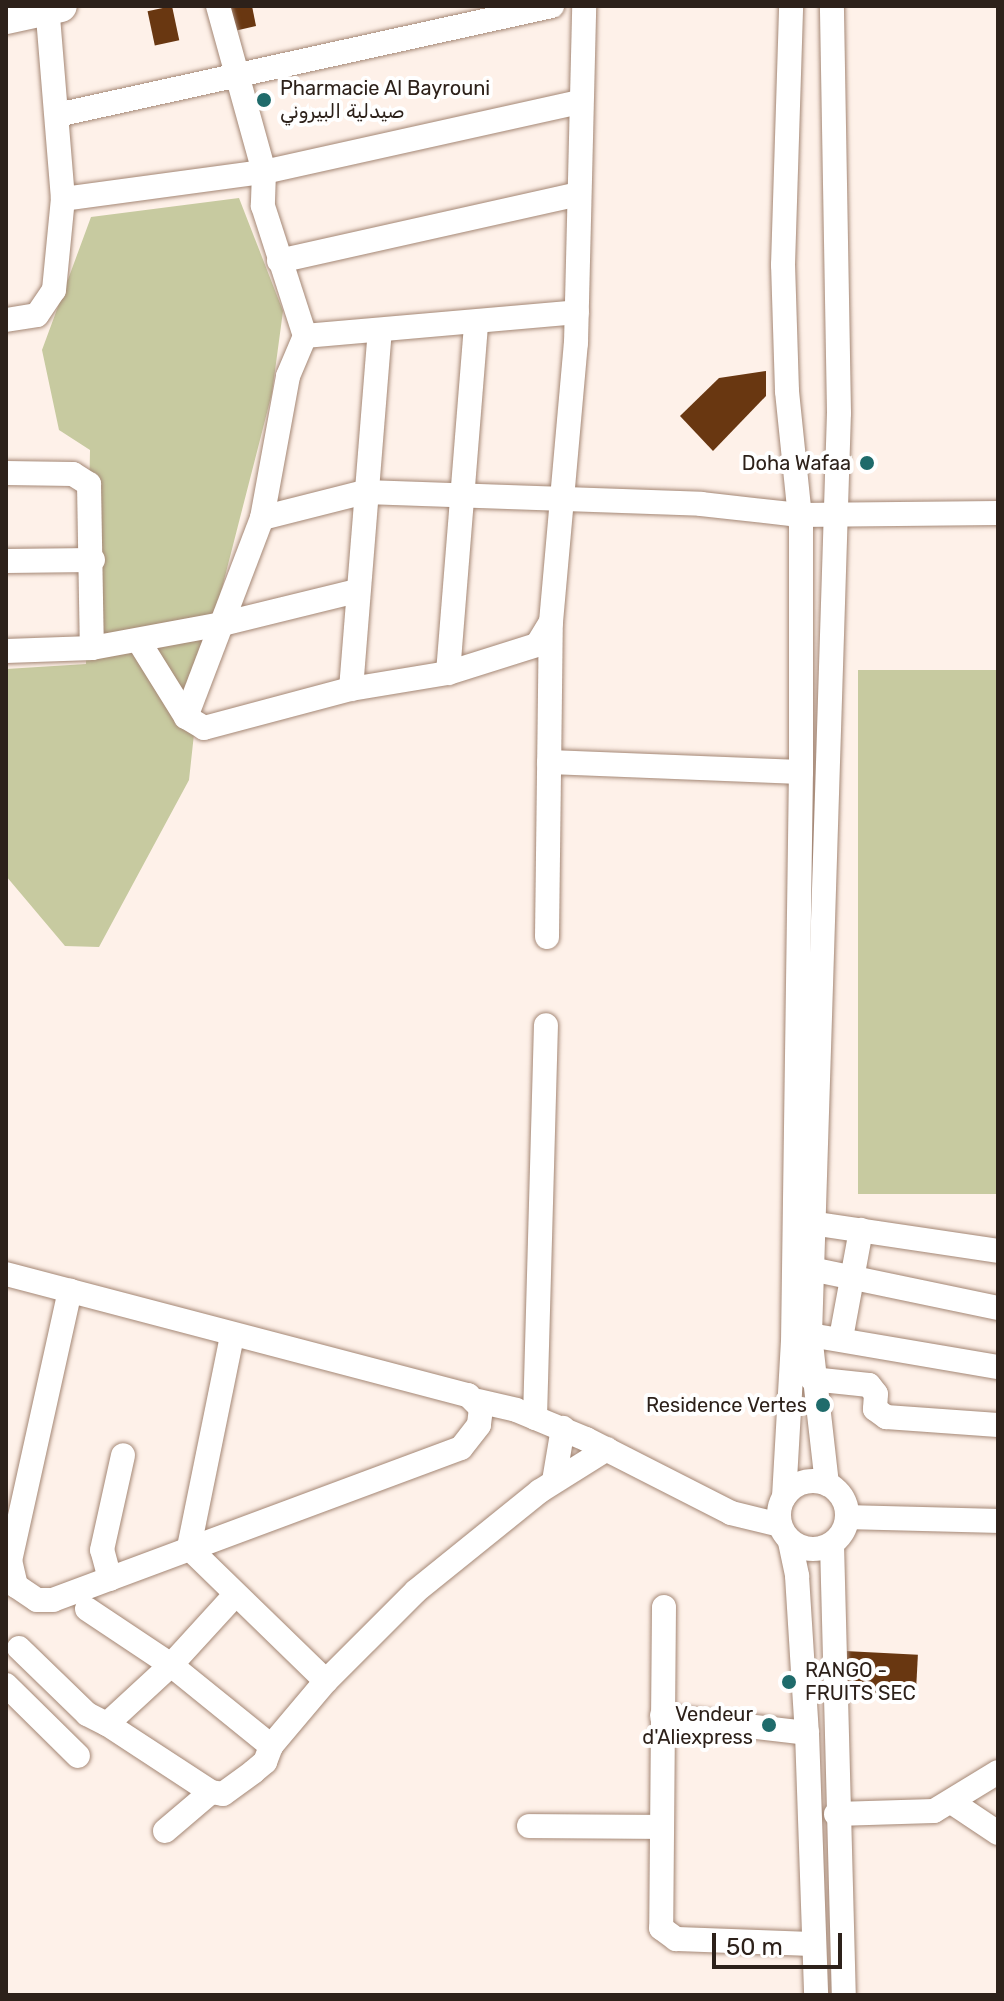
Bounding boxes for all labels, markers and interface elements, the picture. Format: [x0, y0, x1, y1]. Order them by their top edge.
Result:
place label: Pharmacie Al Bayrouni صيدلية البيروني [280, 76, 491, 123]
marker: Pharmacie Al Bayrouni صيدلية البيروني [255, 91, 273, 109]
place label: Doha Wafaa [741, 451, 851, 475]
marker: Doha Wafaa [858, 454, 876, 472]
place label: Residence Vertes [645, 1393, 807, 1417]
marker: Residence Vertes [814, 1396, 832, 1414]
place label: RANGO - FRUITS SEC [805, 1658, 916, 1705]
marker: RANGO - FRUITS SEC [780, 1673, 798, 1691]
place label: Vendeur d'Aliexpress [642, 1702, 753, 1749]
marker: Vendeur d'Aliexpress [760, 1716, 778, 1734]
scale bar [716, 1917, 846, 1967]
text: 50 m [726, 1933, 783, 1961]

